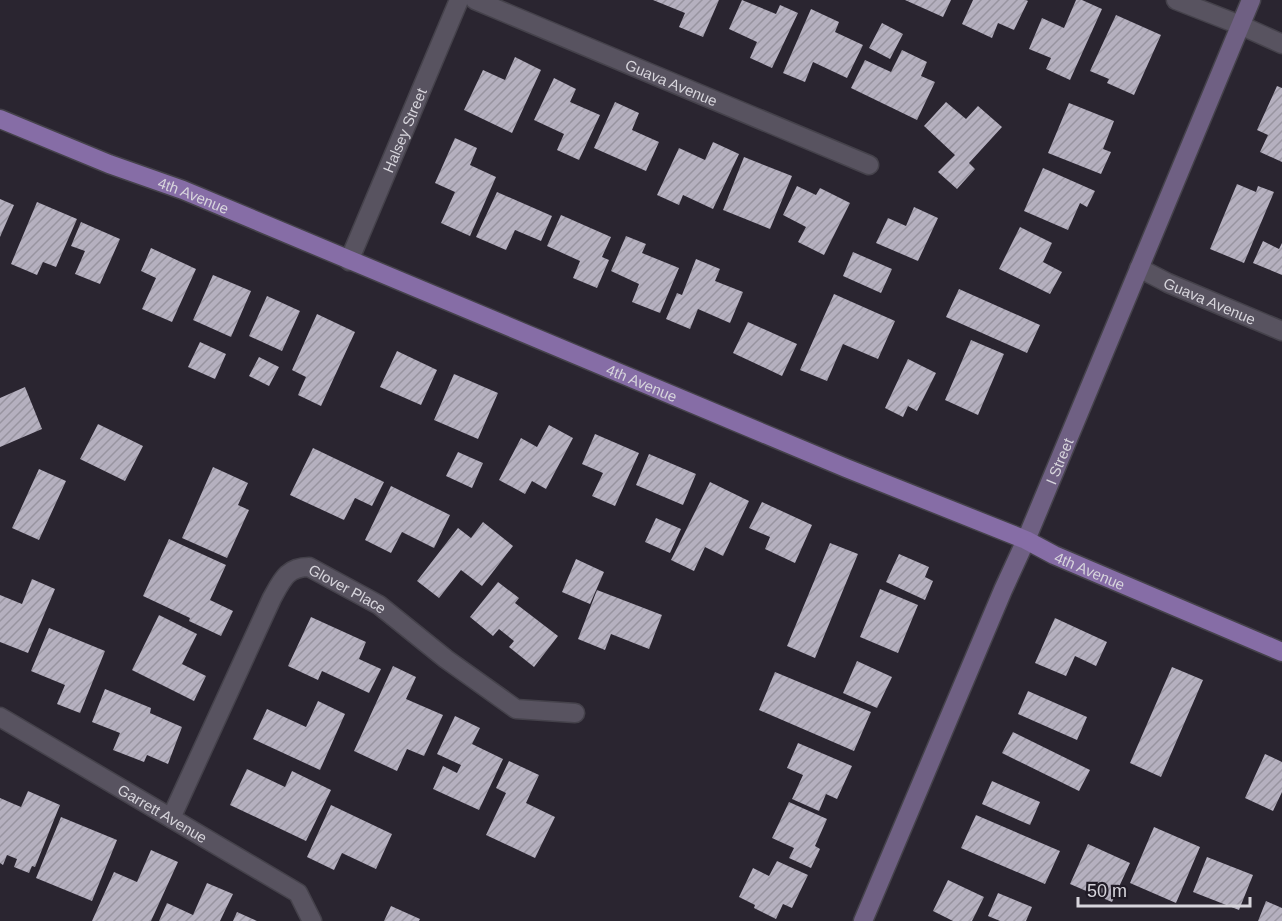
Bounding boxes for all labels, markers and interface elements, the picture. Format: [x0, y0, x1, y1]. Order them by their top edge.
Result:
street label: Guava Avenue [623, 55, 720, 109]
street label: Halsey Street [379, 85, 430, 175]
street label: 4th Avenue [156, 173, 232, 217]
street label: Guava Avenue [1161, 274, 1258, 327]
street label: 4th Avenue [604, 360, 680, 405]
street label: I Street [1042, 435, 1076, 487]
street label: 4th Avenue [1052, 548, 1128, 593]
street label: Glover Place [306, 560, 390, 616]
street label: Garrett Avenue [115, 780, 210, 846]
scale bar [1078, 870, 1250, 908]
text: 50 m [1087, 881, 1127, 901]

